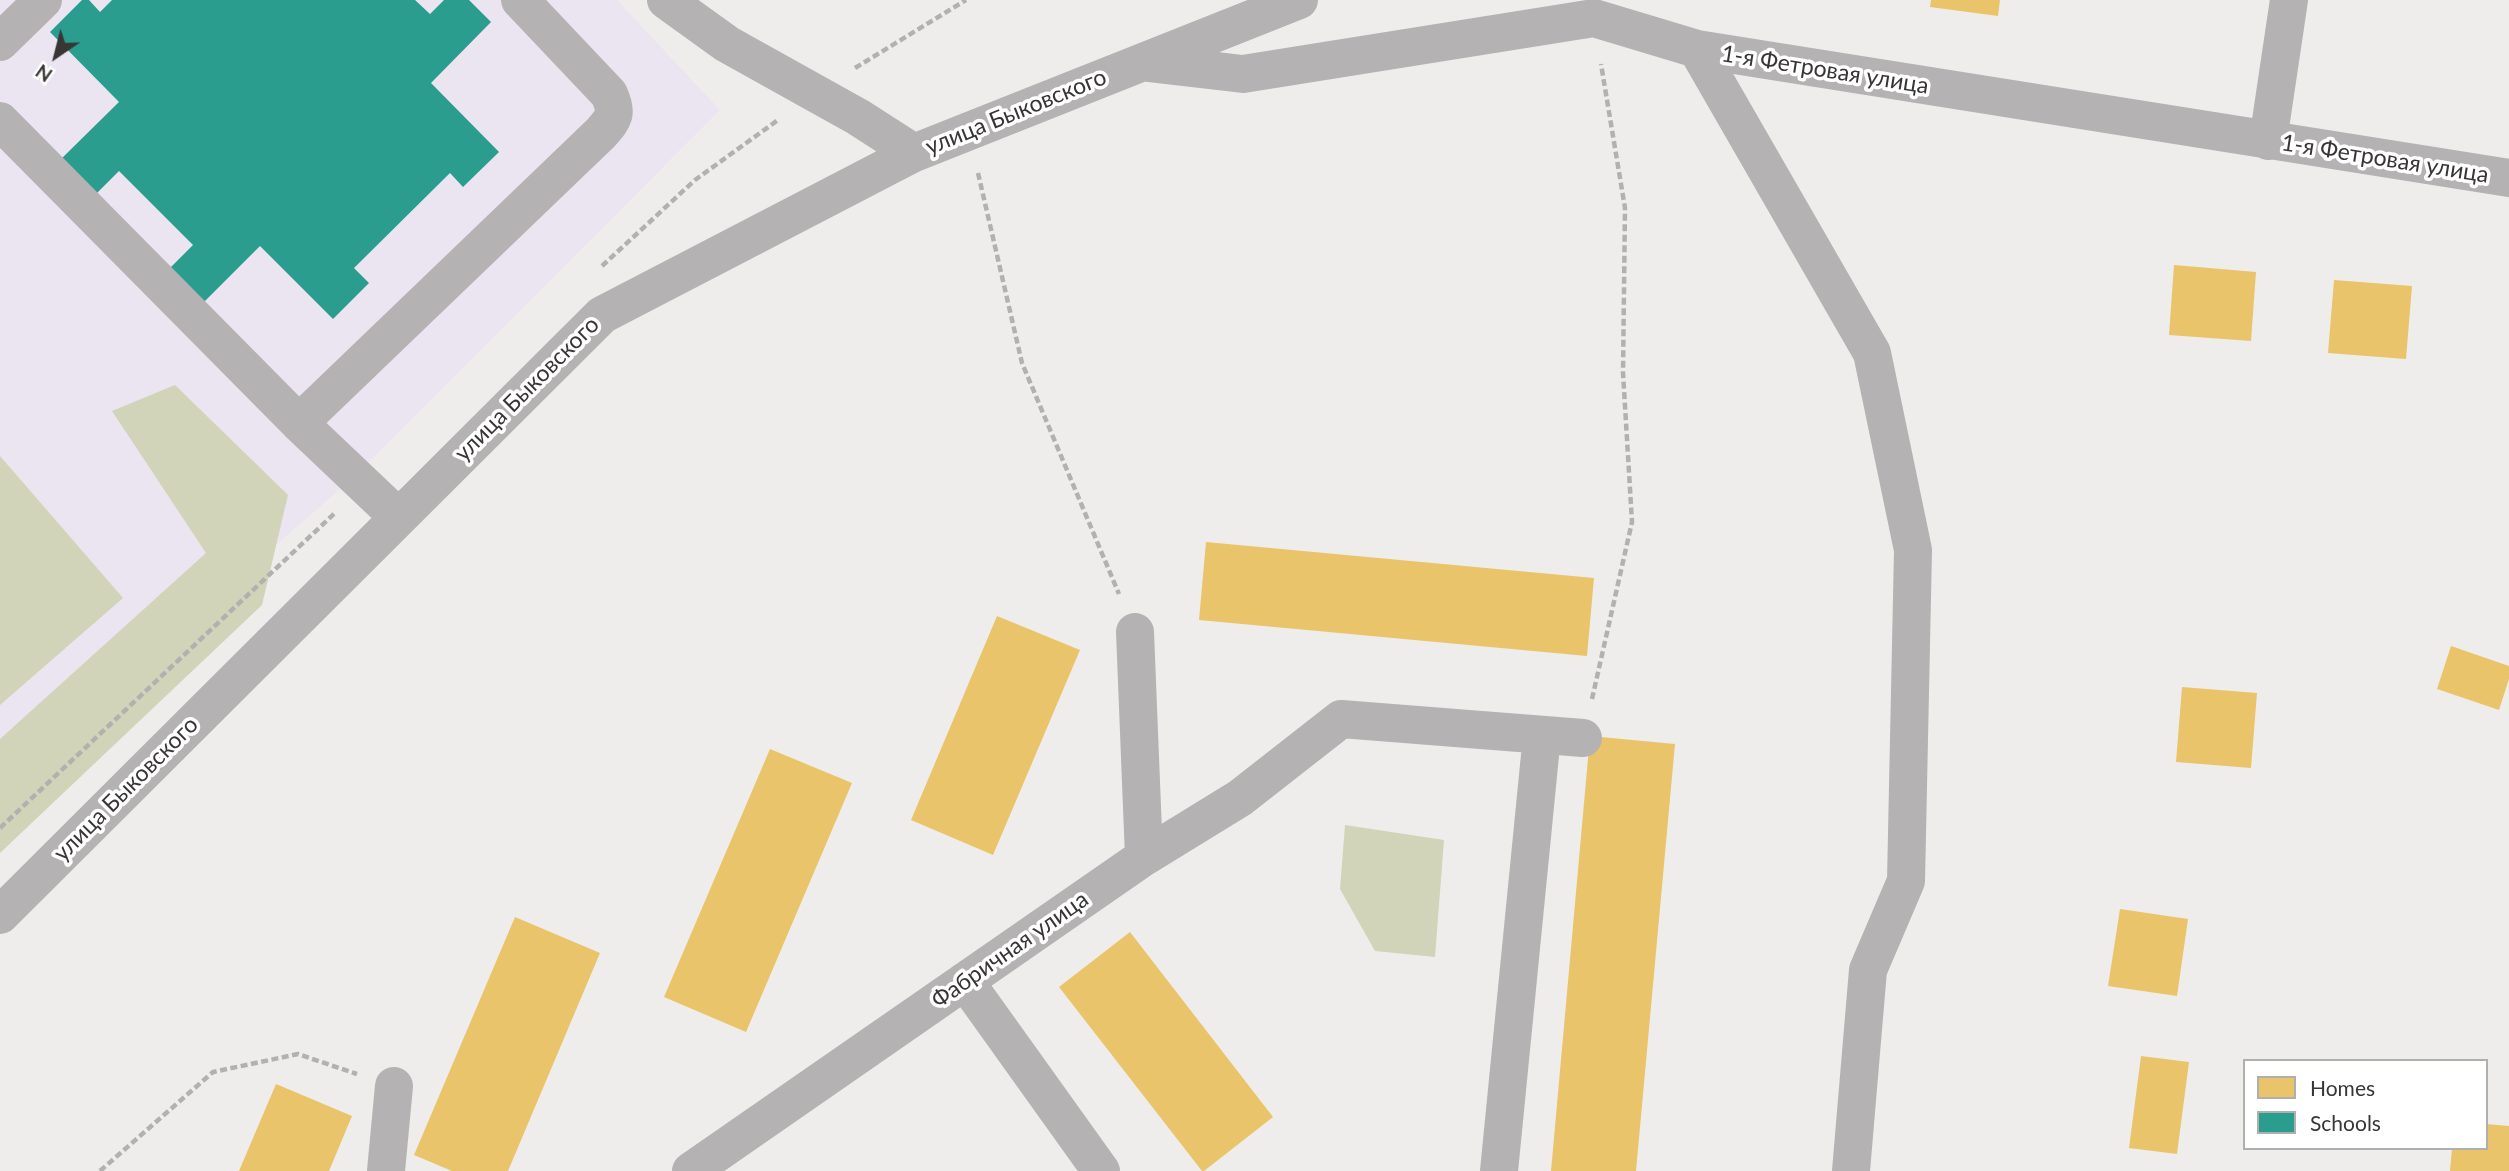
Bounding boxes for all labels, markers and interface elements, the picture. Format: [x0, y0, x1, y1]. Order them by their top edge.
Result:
north arrow [21, 21, 91, 91]
street label: 1-я Фетровая улица [1719, 40, 1931, 100]
text: N [31, 60, 56, 87]
street label: улица Быковского [921, 63, 1111, 161]
street label: 1-я Фетровая улица [2279, 129, 2491, 189]
street label: улица Быковского [449, 311, 605, 467]
street label: улица Быковского [48, 711, 204, 867]
street label: Фабричная улица [926, 886, 1094, 1014]
legend [2243, 1059, 2488, 1150]
text: Homes [2310, 1075, 2375, 1100]
text: Schools [2310, 1110, 2381, 1135]

